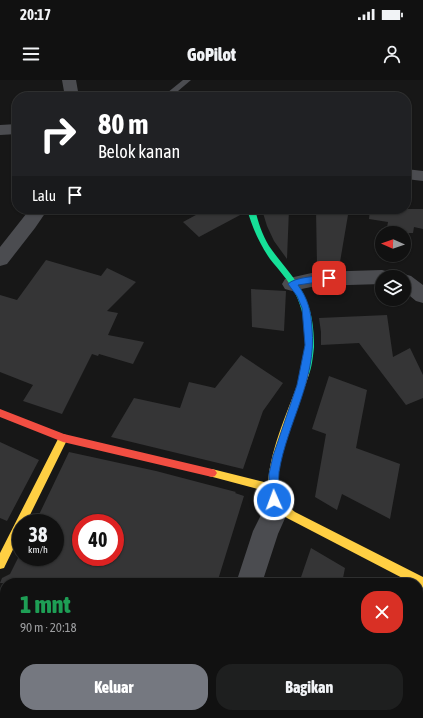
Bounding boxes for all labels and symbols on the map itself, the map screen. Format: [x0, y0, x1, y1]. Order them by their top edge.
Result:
north arrow [375, 226, 411, 262]
pin [312, 261, 346, 295]
position arrow [253, 479, 295, 521]
speed limit sign: 40 [72, 514, 124, 566]

